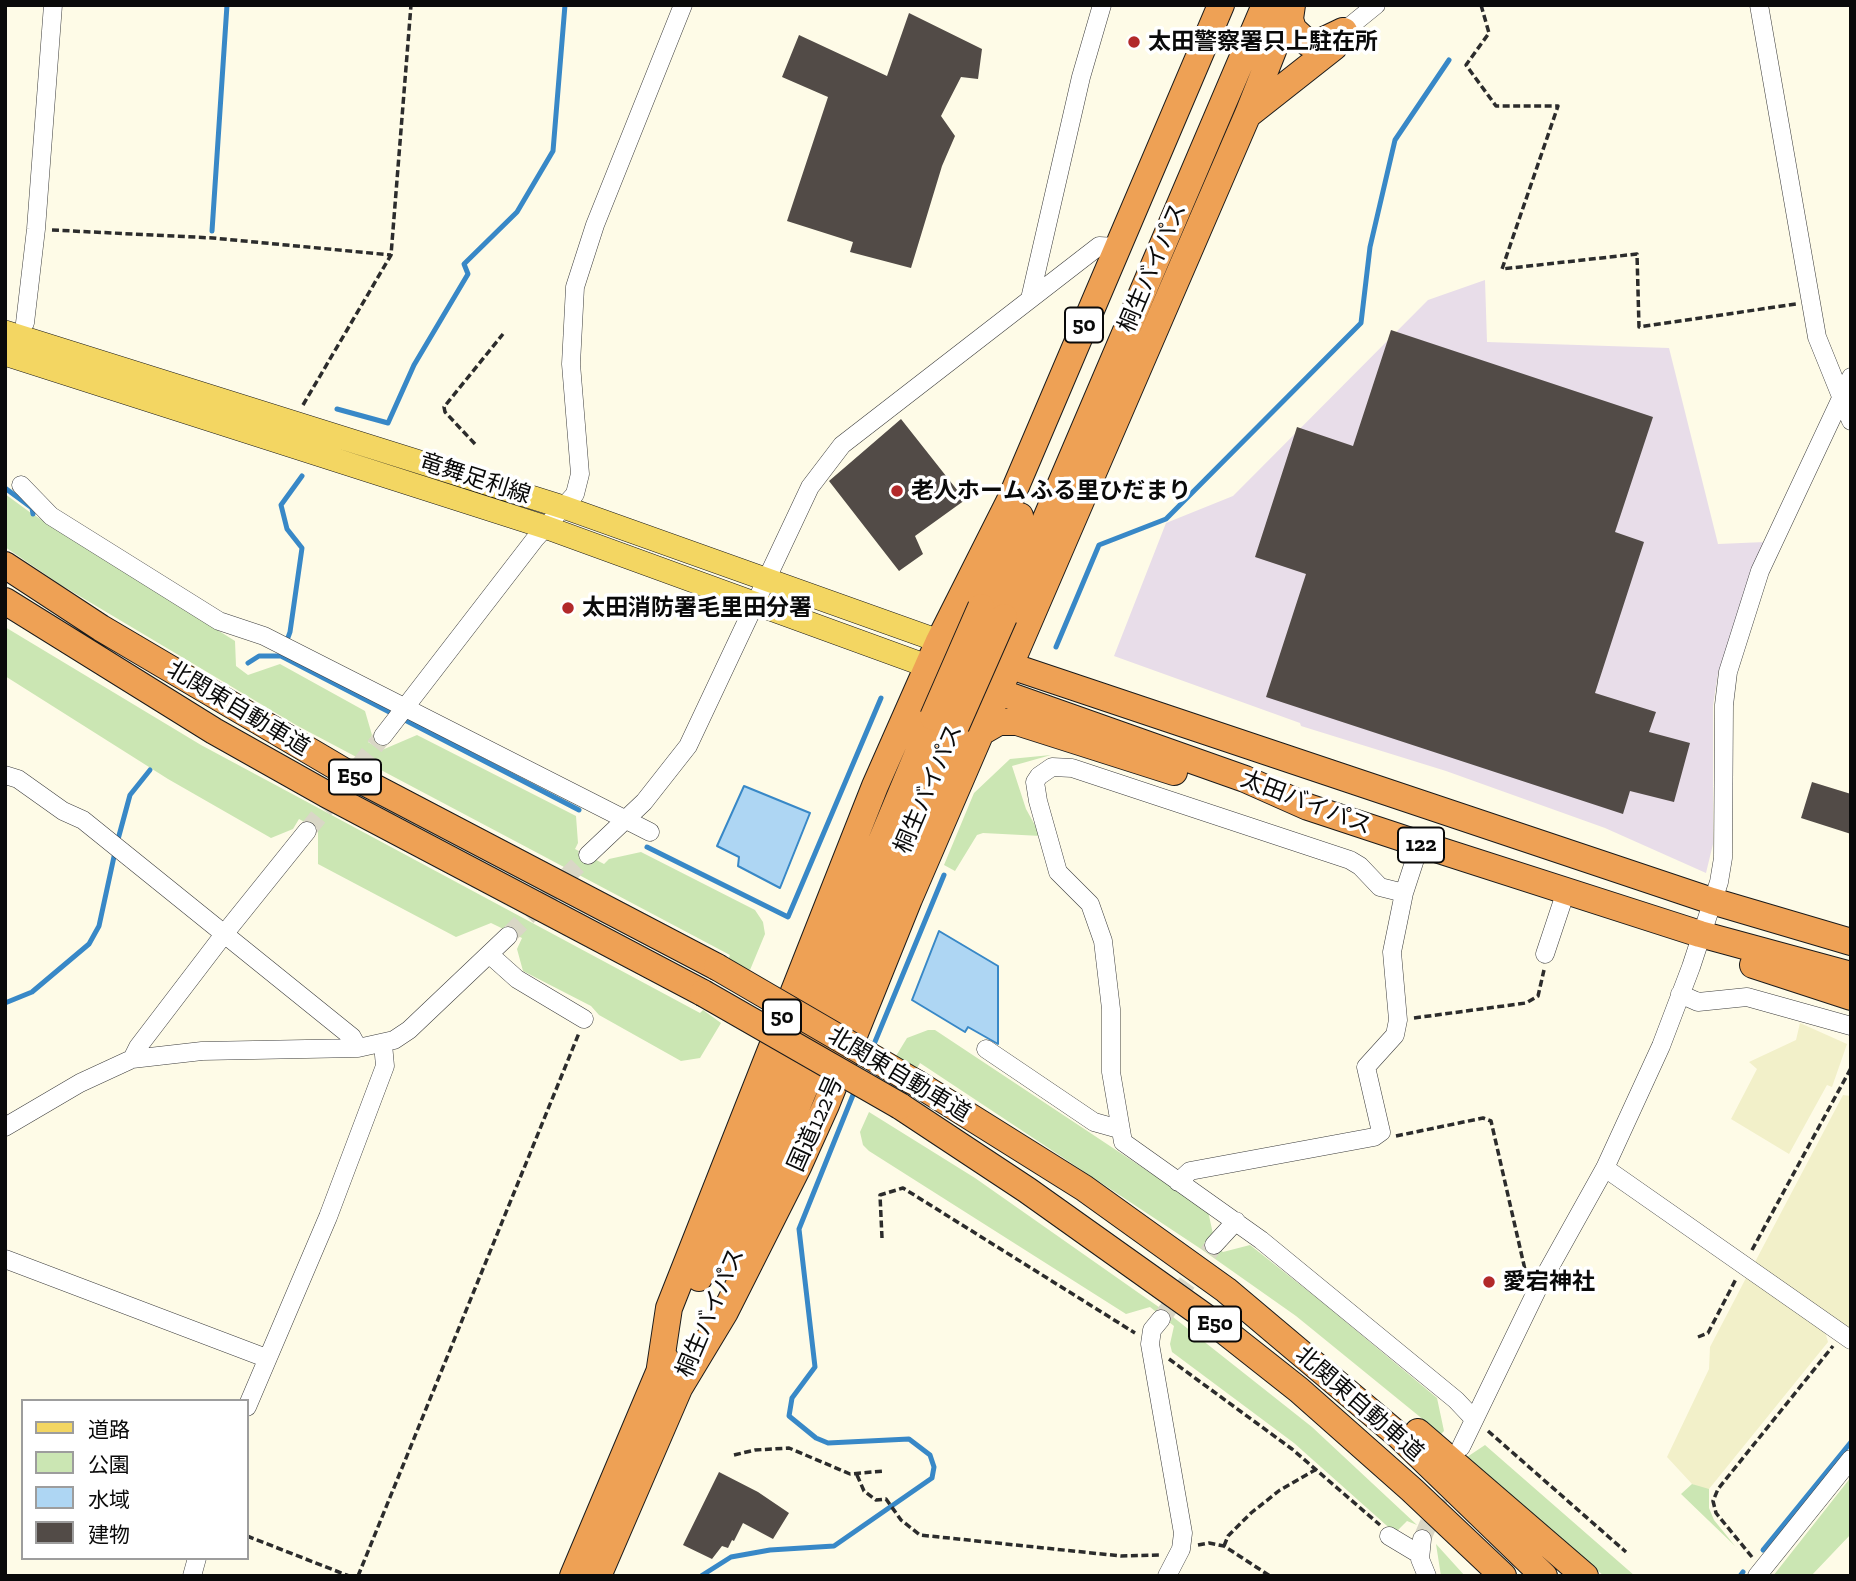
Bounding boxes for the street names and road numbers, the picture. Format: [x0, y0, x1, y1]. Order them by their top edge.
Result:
street label: 桐生バイパス [1113, 199, 1193, 337]
road number: 50 [1065, 308, 1103, 342]
street label: 竜舞足利線 [416, 448, 534, 510]
street label: 北関東自動車道 [162, 656, 314, 762]
street label: 桐生バイパス [889, 720, 969, 858]
road number: E50 [329, 760, 381, 794]
street label: 太田バイパス [1237, 765, 1375, 841]
road number: 122 [1398, 828, 1444, 862]
road number: 50 [763, 1000, 801, 1034]
street label: 北関東自動車道 [823, 1022, 975, 1128]
street label: 国道122号 [783, 1072, 849, 1176]
street label: 桐生バイパス [671, 1244, 751, 1382]
road number: E50 [1189, 1306, 1241, 1342]
street label: 北関東自動車道 [1289, 1341, 1429, 1467]

